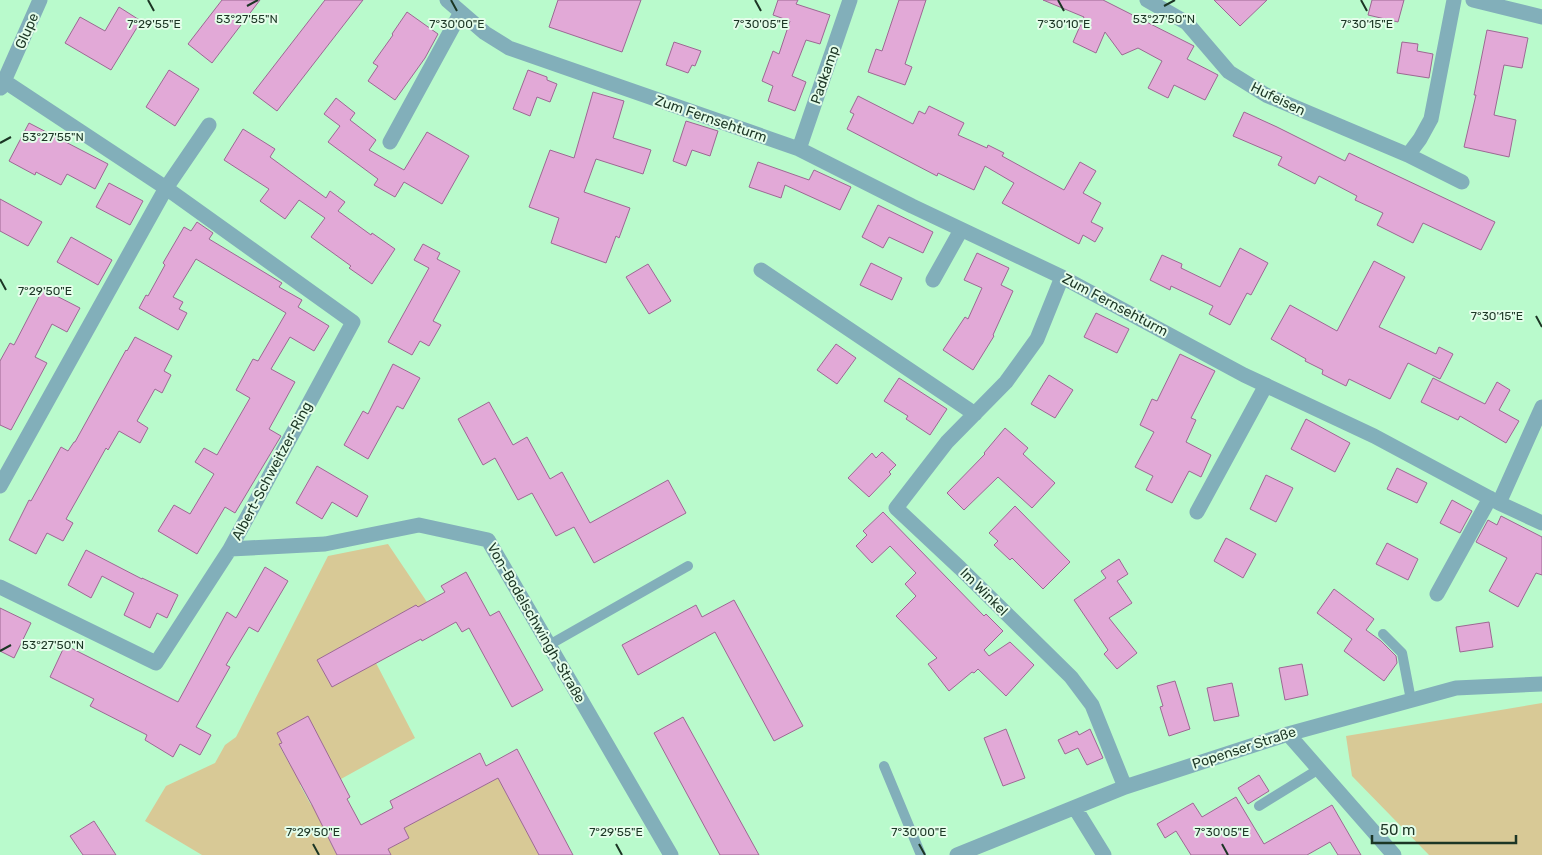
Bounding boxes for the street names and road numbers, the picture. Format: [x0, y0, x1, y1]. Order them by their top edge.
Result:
street label: Glupe [12, 10, 42, 52]
street label: Padkamp [807, 44, 843, 106]
street label: Hufeisen [1248, 79, 1308, 119]
street label: Zum Fernsehturm [653, 92, 769, 146]
street label: Zum Fernsehturm [1059, 270, 1171, 340]
street label: Albert-Schweitzer-Ring [228, 399, 316, 543]
street label: Von-Bodelschwingh-Straße [483, 540, 589, 706]
street label: Im Winkel [957, 565, 1011, 619]
street label: Popenser Straße [1190, 723, 1298, 773]

